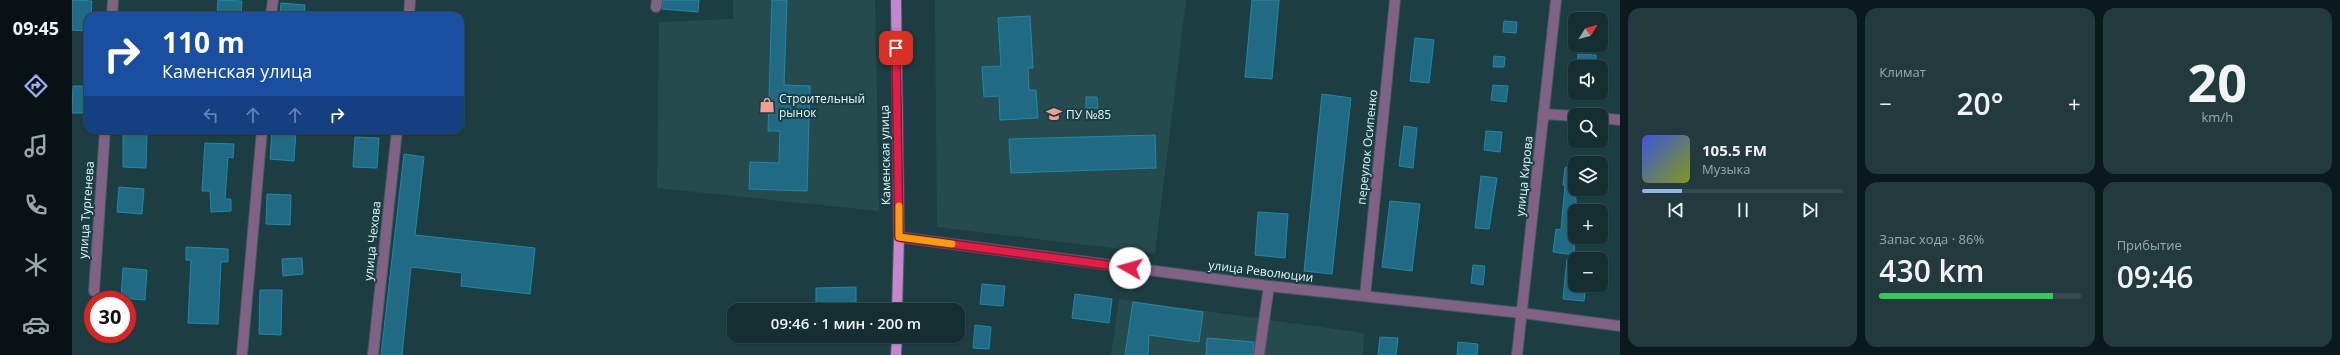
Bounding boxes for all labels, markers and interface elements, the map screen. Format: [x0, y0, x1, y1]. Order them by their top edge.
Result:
north arrow [1568, 12, 1608, 52]
map controls [1568, 12, 1608, 292]
text: 09:45 [13, 16, 59, 40]
text: 110 m [162, 23, 245, 61]
icon: right [96, 28, 148, 80]
pin [879, 31, 913, 65]
icon: arrive [885, 37, 907, 59]
text: 20 [2188, 46, 2247, 117]
text: Каменская улица [162, 59, 312, 83]
button: sound [1568, 60, 1608, 100]
text: Климат [1879, 63, 1926, 81]
icon: directions [22, 72, 50, 100]
text: 20° [1956, 83, 2004, 124]
text: − [1879, 88, 1892, 118]
text: + [2068, 88, 2081, 118]
street label: переулок Осипенко [1353, 89, 1381, 205]
place label: Строительный рынок [779, 90, 865, 121]
shop icon: Строительный рынок [758, 96, 776, 114]
icon: left [200, 104, 222, 126]
icon: ahead [242, 104, 264, 126]
icon: ahead [284, 104, 306, 126]
icon: right [326, 104, 348, 126]
street label: Каменская улица [876, 105, 894, 205]
school or university icon: ПУ №85 [1045, 105, 1063, 123]
place label: ПУ №85 [1066, 106, 1111, 123]
button: search [1568, 108, 1608, 148]
text: km/h [2202, 108, 2233, 126]
icon: music [22, 132, 50, 160]
street label: улица Кирова [1511, 135, 1537, 217]
text: 105.5 FM [1702, 140, 1767, 160]
button: layers [1568, 156, 1608, 196]
text: Музыка [1702, 160, 1750, 178]
street label: улица Тургенева [74, 161, 98, 259]
icon: phone [22, 191, 50, 219]
icon: previous [1665, 199, 1687, 221]
icon: pause [1732, 199, 1754, 221]
icon: next [1799, 199, 1821, 221]
street label: улица Чехова [359, 200, 385, 282]
button: + [1568, 204, 1608, 244]
text: Запас хода · 86% [1879, 230, 1984, 248]
text: Прибытие [2117, 236, 2182, 254]
position arrow [1109, 247, 1151, 289]
text: 430 km [1879, 250, 1984, 291]
icon: climate [22, 251, 50, 279]
button: − [1568, 252, 1608, 292]
street label: улица Революции [1208, 256, 1314, 286]
text: 09:46 [2117, 256, 2194, 297]
speed limit sign: 30 [84, 291, 136, 343]
icon: car [22, 311, 50, 339]
text: 09:46 · 1 мин · 200 m [771, 313, 921, 333]

